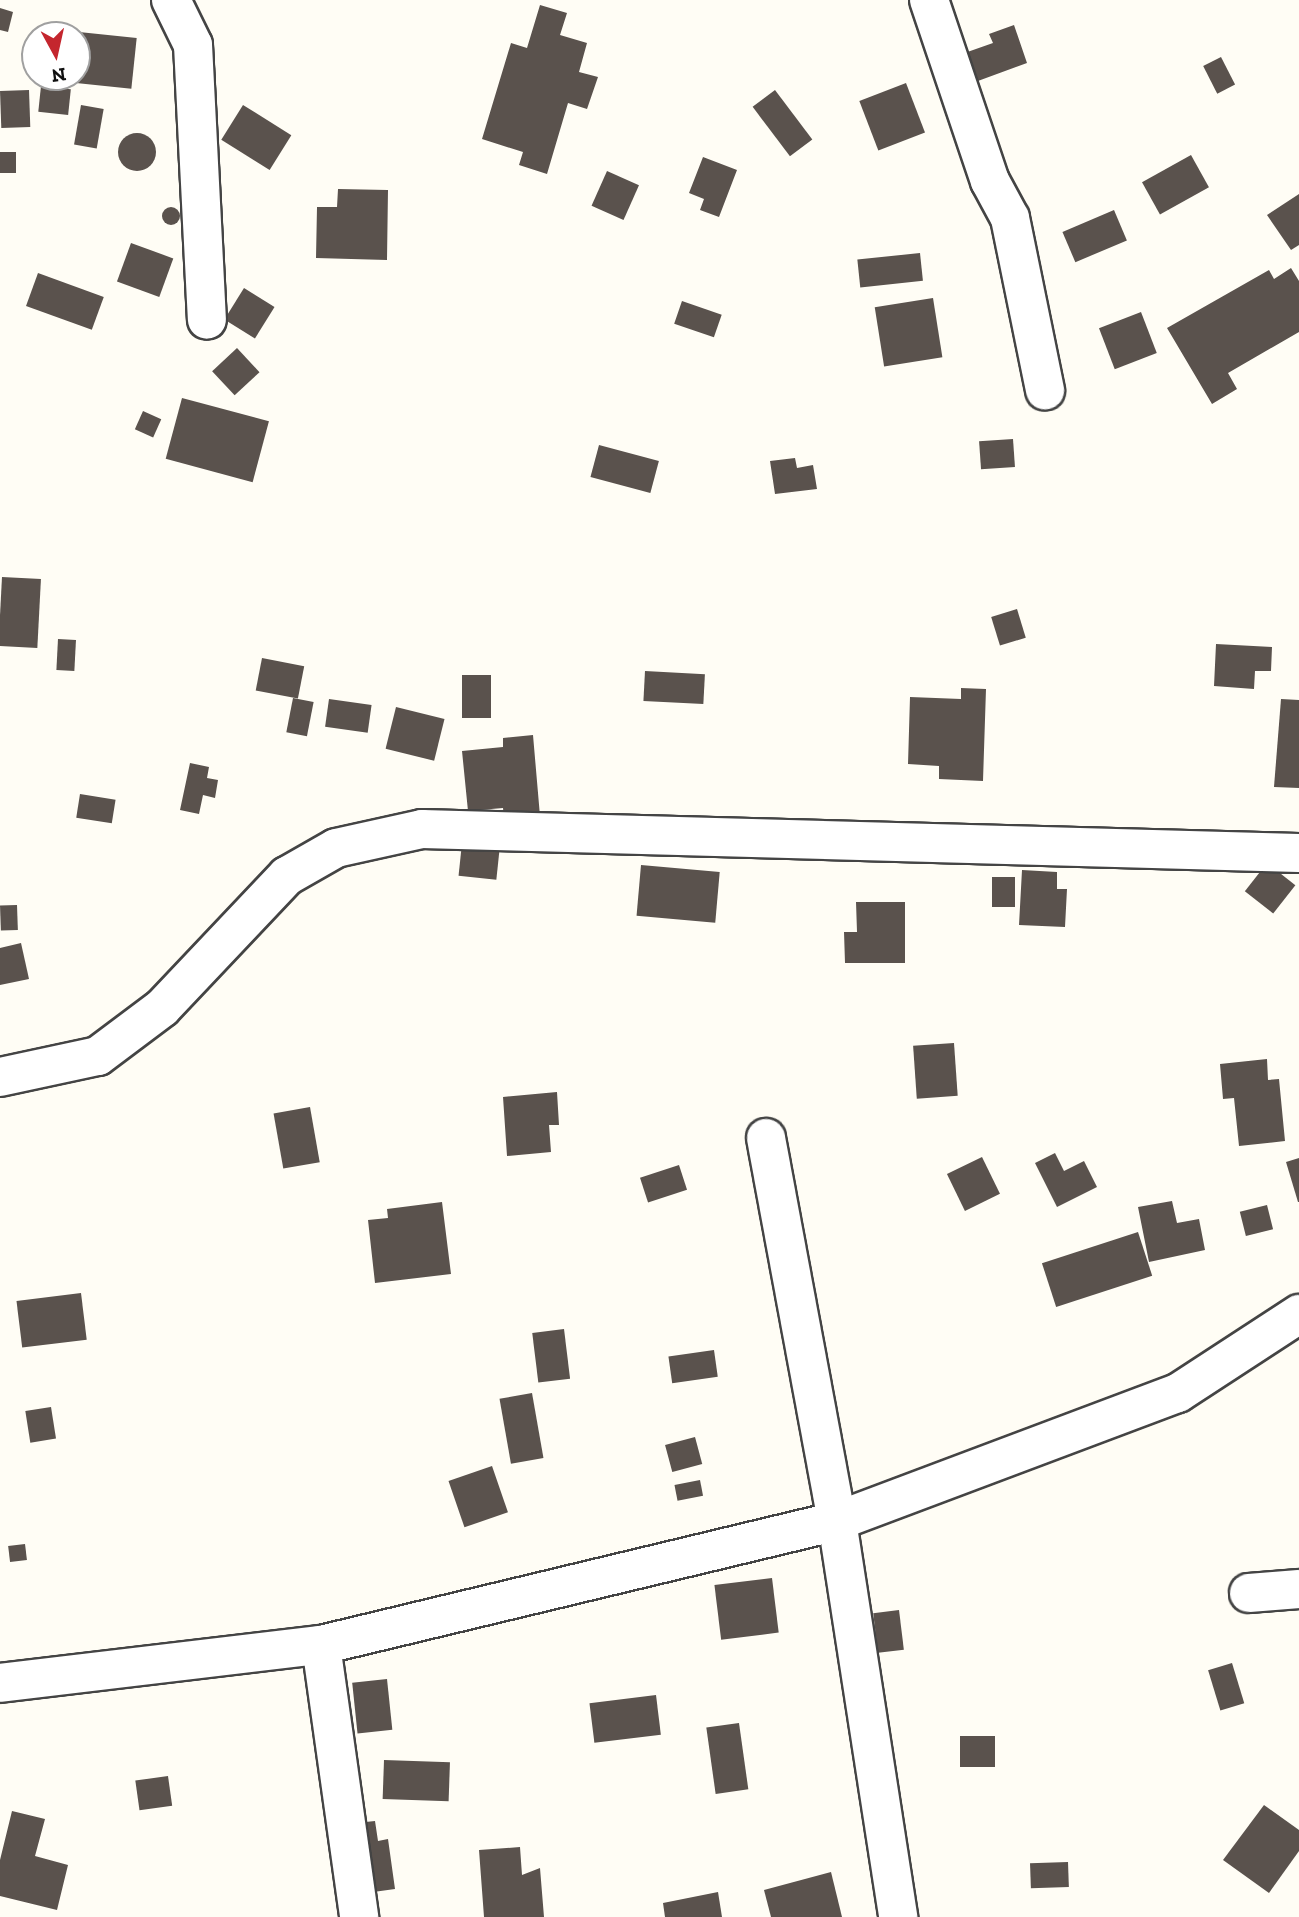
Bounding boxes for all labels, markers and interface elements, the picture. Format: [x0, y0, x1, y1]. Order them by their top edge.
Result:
north arrow [21, 21, 91, 91]
text: N [50, 63, 67, 88]

